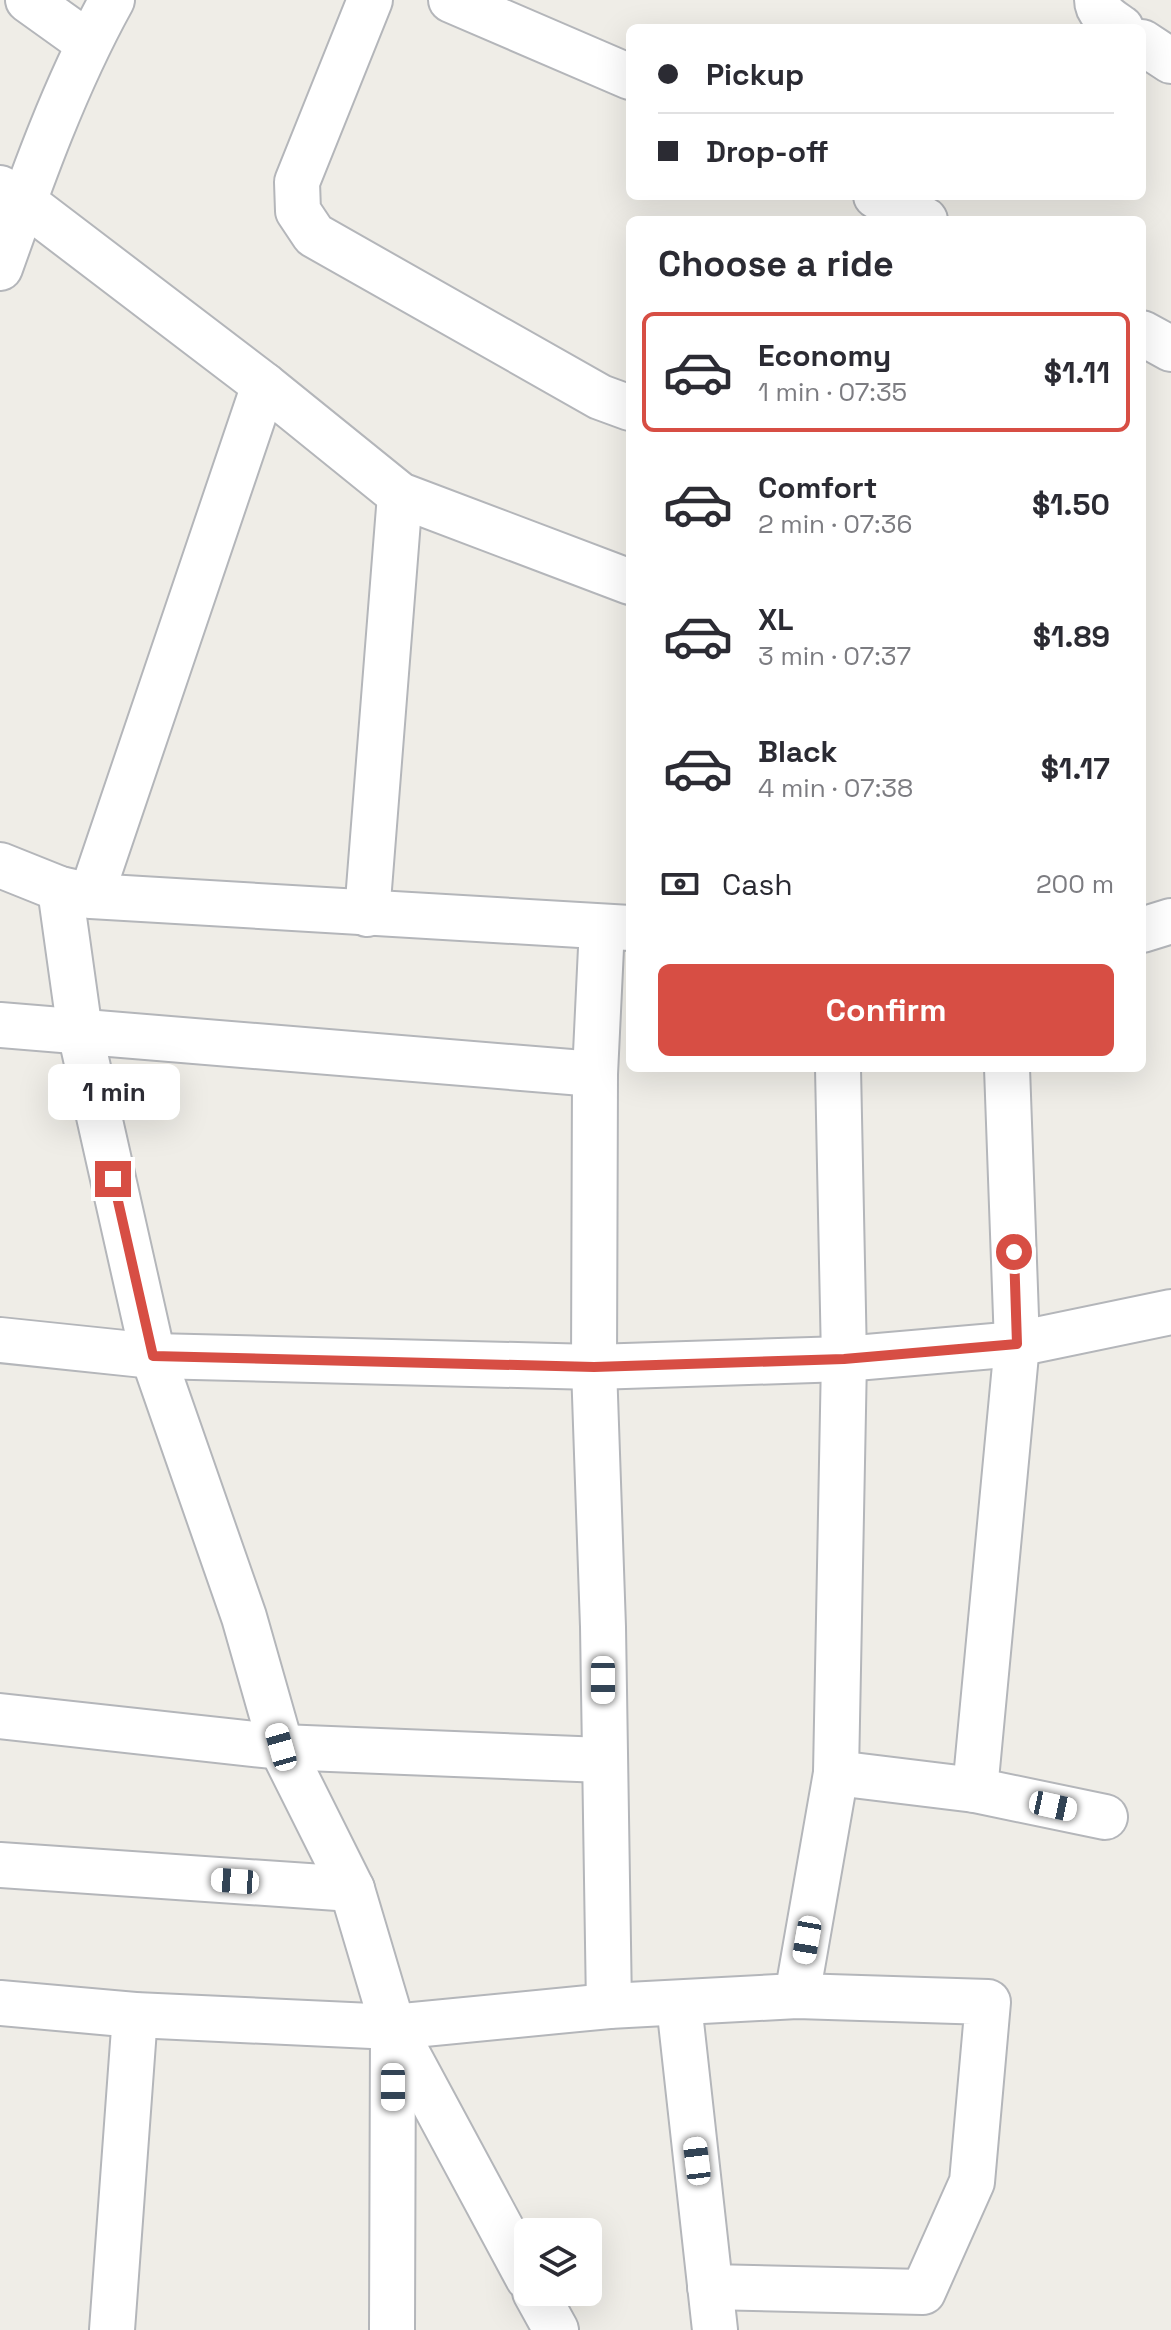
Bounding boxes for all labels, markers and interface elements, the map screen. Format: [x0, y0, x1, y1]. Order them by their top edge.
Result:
text: Pickup [706, 55, 804, 94]
text: Drop-off [706, 132, 829, 171]
text: Choose a ride [658, 241, 894, 287]
icon: car [662, 336, 734, 408]
text: Economy [758, 336, 891, 375]
text: $1.11 [1044, 353, 1110, 392]
text: 1 min · 07:35 [758, 375, 907, 409]
icon: car [662, 468, 734, 540]
text: Comfort [758, 468, 877, 507]
text: $1.50 [1032, 485, 1110, 524]
text: 2 min · 07:36 [758, 507, 912, 541]
icon: car [662, 600, 734, 672]
text: XL [758, 600, 794, 639]
text: $1.89 [1033, 617, 1110, 656]
text: 3 min · 07:37 [758, 639, 911, 673]
icon: car [662, 732, 734, 804]
text: Black [758, 732, 837, 771]
text: $1.17 [1041, 749, 1110, 788]
text: 4 min · 07:38 [758, 771, 913, 805]
icon: cash [658, 862, 702, 906]
text: Cash [722, 865, 793, 904]
text: 200 m [1036, 867, 1114, 901]
button: Confirm [658, 964, 1114, 1056]
callout: 1 min [47, 1063, 179, 1119]
text: 1 min [82, 1075, 146, 1109]
route end [95, 1161, 131, 1197]
route start [996, 1234, 1032, 1270]
car [591, 1656, 615, 1704]
car [263, 1721, 299, 1773]
car [1027, 1789, 1079, 1823]
car [210, 1867, 260, 1895]
car [791, 1914, 823, 1966]
car [381, 2063, 405, 2111]
car [682, 2136, 712, 2186]
map controls [514, 2218, 602, 2306]
button: layers [514, 2218, 602, 2306]

